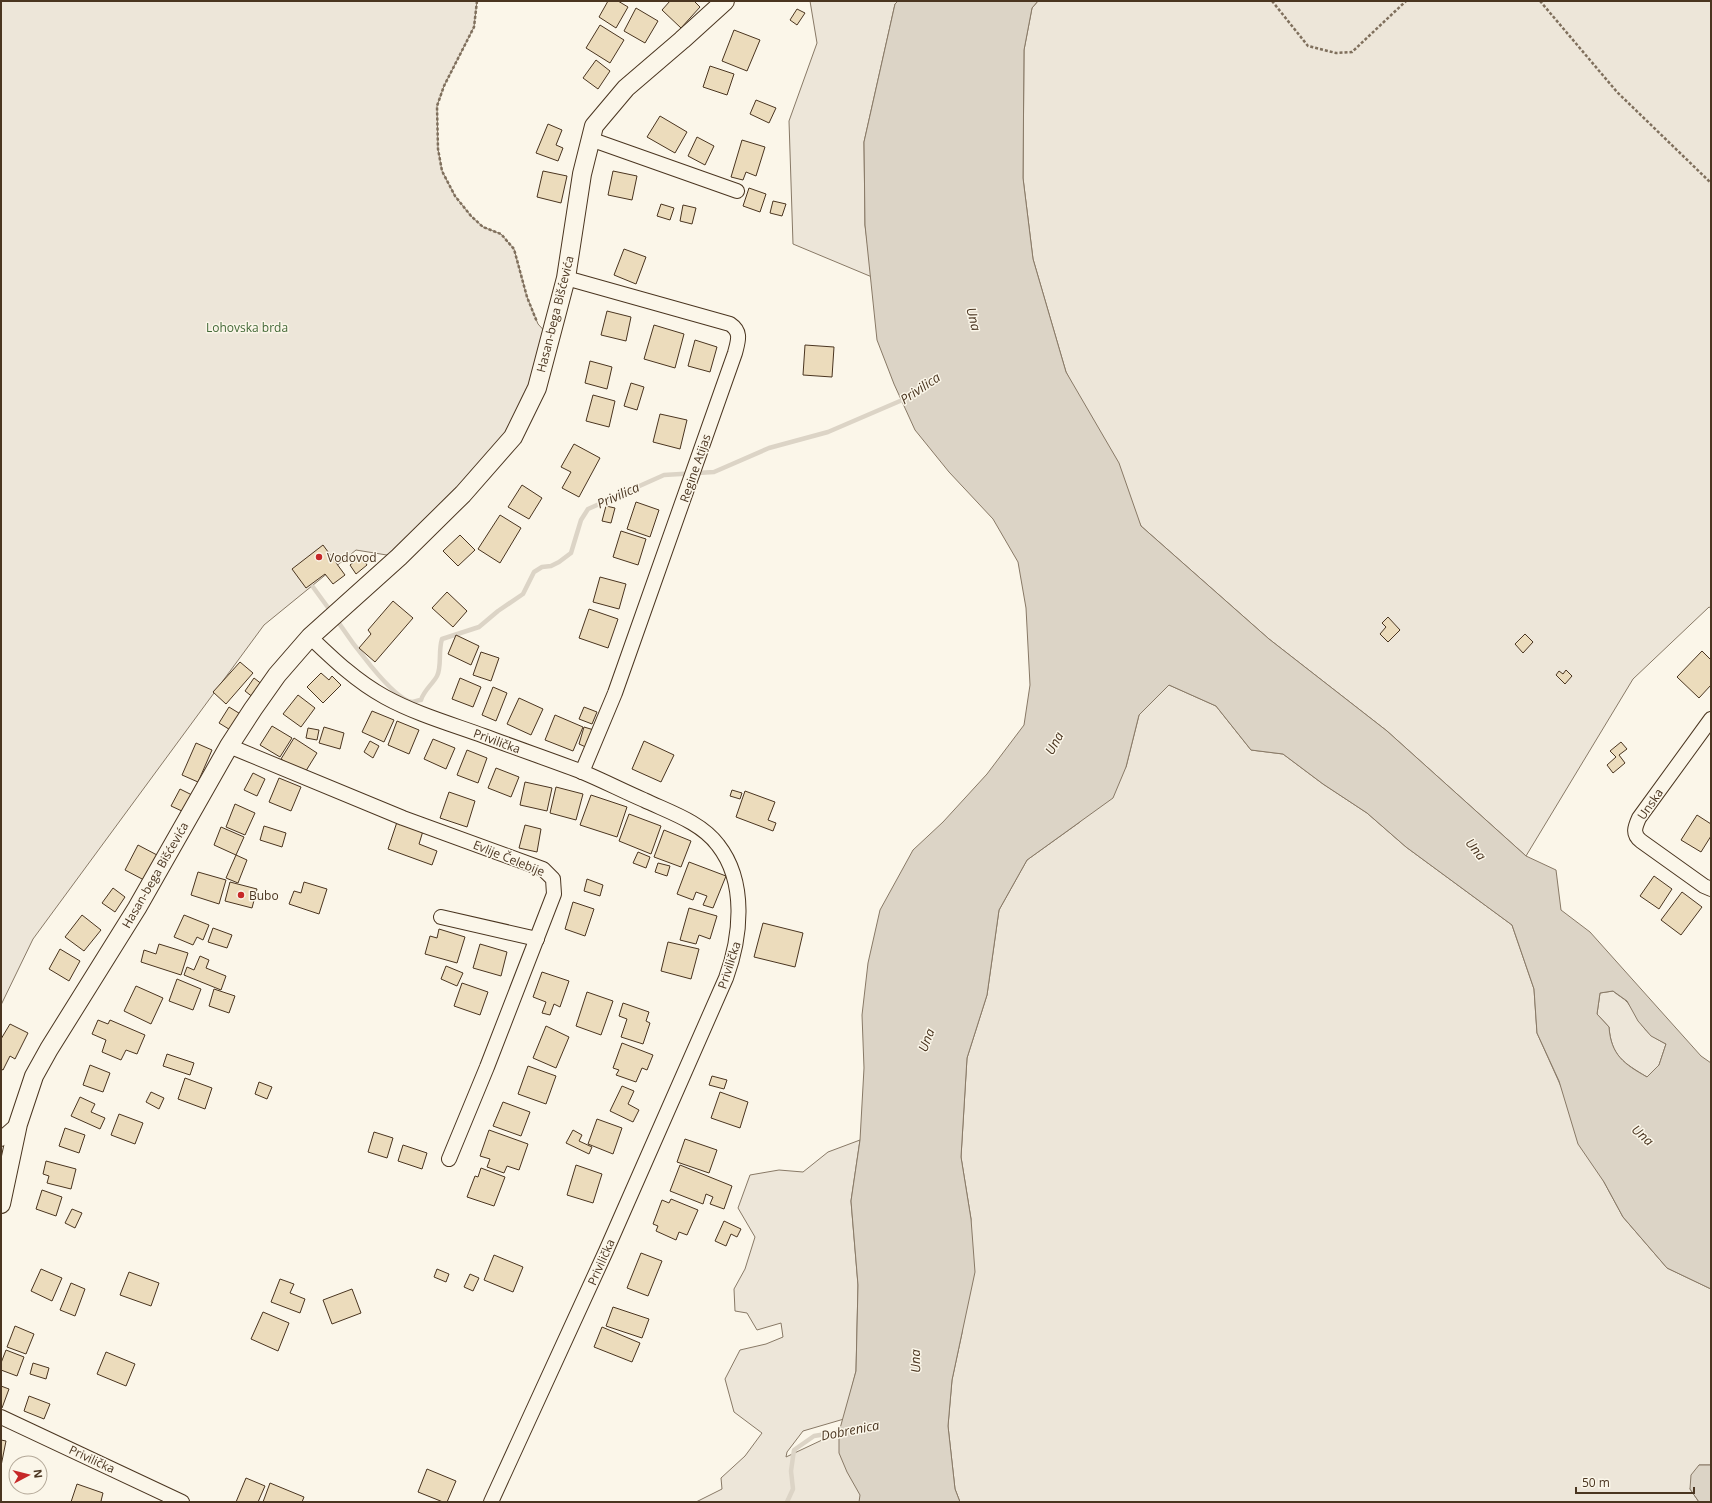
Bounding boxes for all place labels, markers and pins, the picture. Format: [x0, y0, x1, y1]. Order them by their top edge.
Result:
place label: Vodovod [327, 549, 377, 566]
marker: Vodovod [314, 552, 324, 562]
place label: Bubo [249, 887, 279, 904]
marker: Bubo [236, 890, 246, 900]

